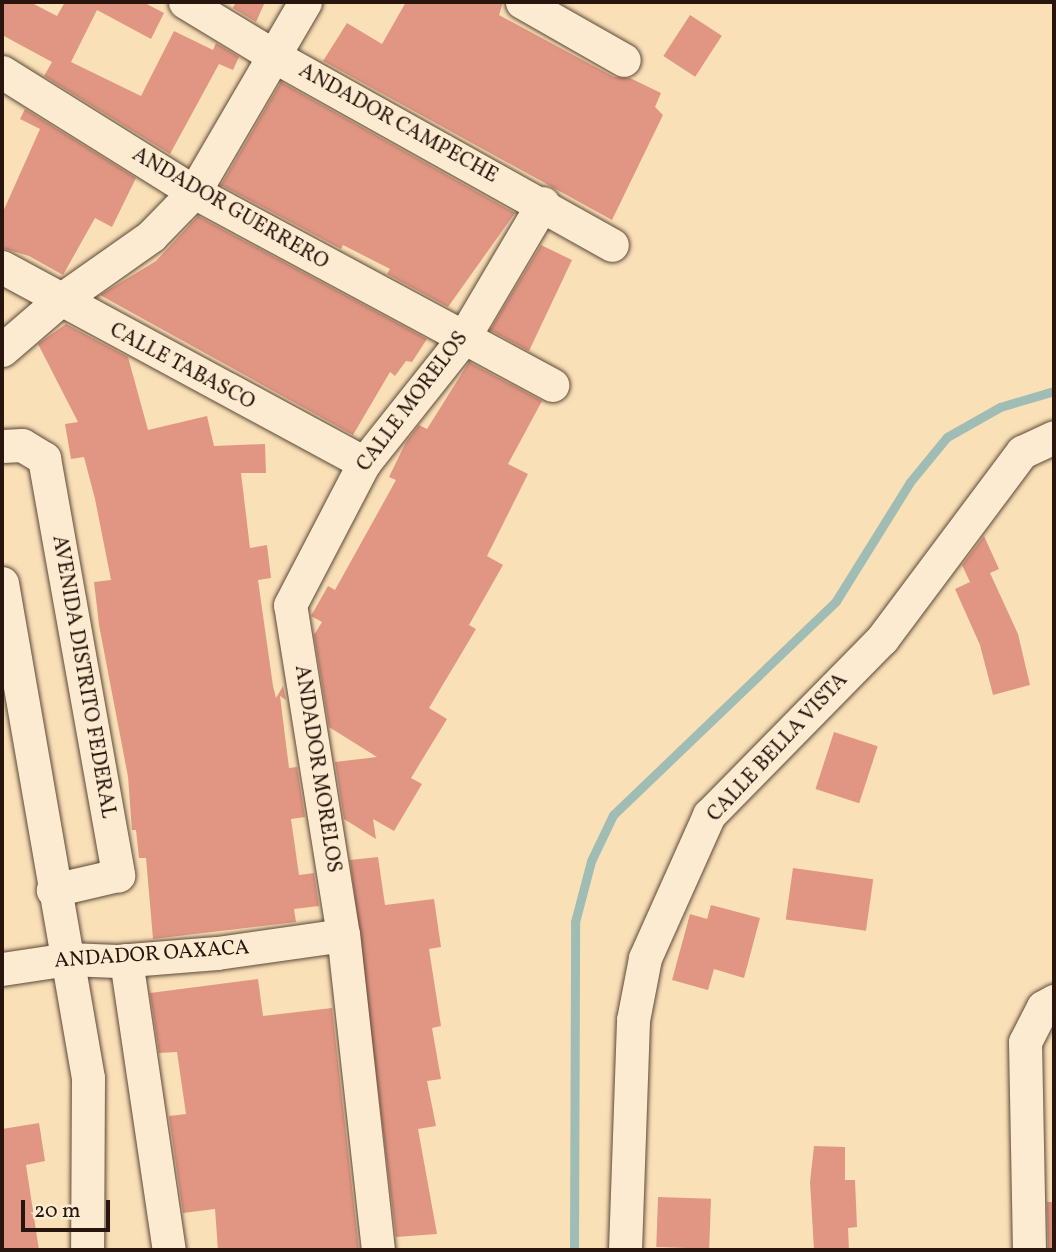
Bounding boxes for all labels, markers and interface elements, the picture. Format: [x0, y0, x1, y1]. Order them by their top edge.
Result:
street label: ANDADOR CAMPECHE [294, 59, 502, 189]
street label: ANDADOR GUERRERO [127, 142, 333, 276]
street label: CALLE TABASCO [105, 318, 259, 416]
street label: CALLE MORELOS [352, 327, 474, 477]
street label: AVENIDA DISTRITO FEDERAL [46, 533, 120, 821]
street label: ANDADOR MORELOS [288, 663, 346, 875]
street label: CALLE BELLA VISTA [702, 668, 854, 828]
street label: ANDADOR OAXACA [54, 936, 250, 974]
scale bar [24, 1186, 114, 1230]
text: 20 m [34, 1197, 80, 1226]

